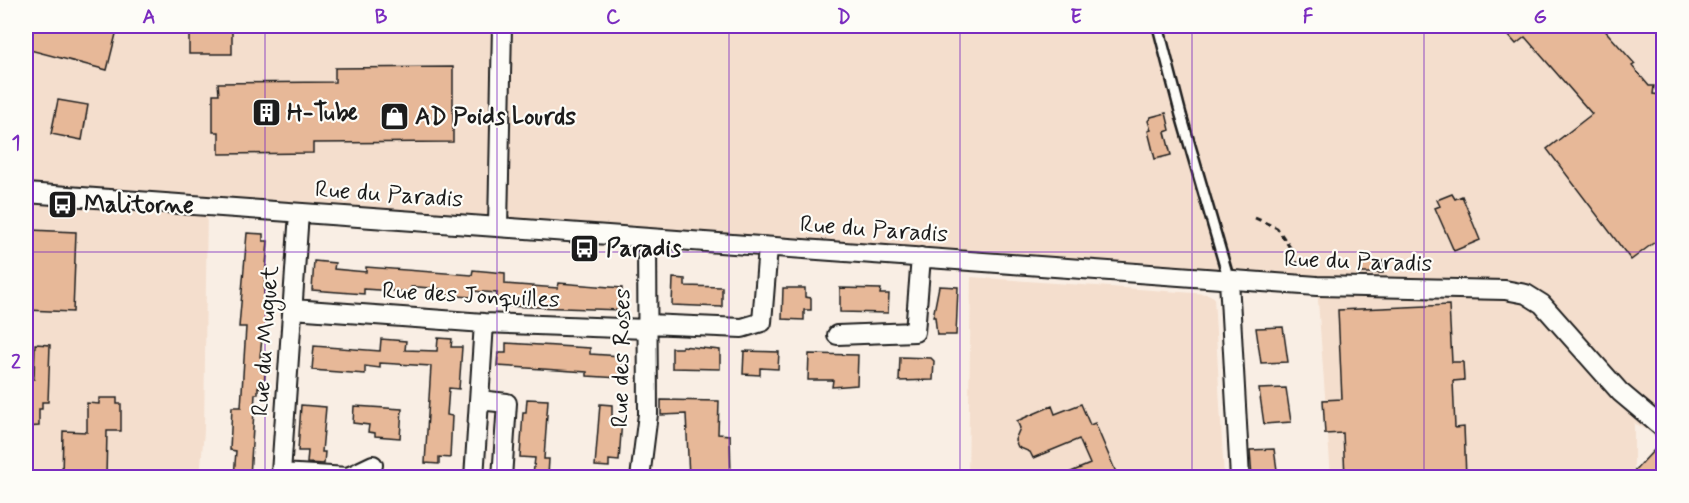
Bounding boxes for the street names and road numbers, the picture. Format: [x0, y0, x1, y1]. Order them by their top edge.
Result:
street label: Rue du Paradis [314, 174, 464, 216]
street label: Rue du Paradis [799, 209, 949, 251]
street label: Rue du Paradis [1283, 244, 1433, 280]
street label: Rue du Muguet [245, 265, 289, 418]
street label: Rue des Jonquilles [381, 276, 561, 316]
street label: Rue des Roses [605, 288, 639, 428]

